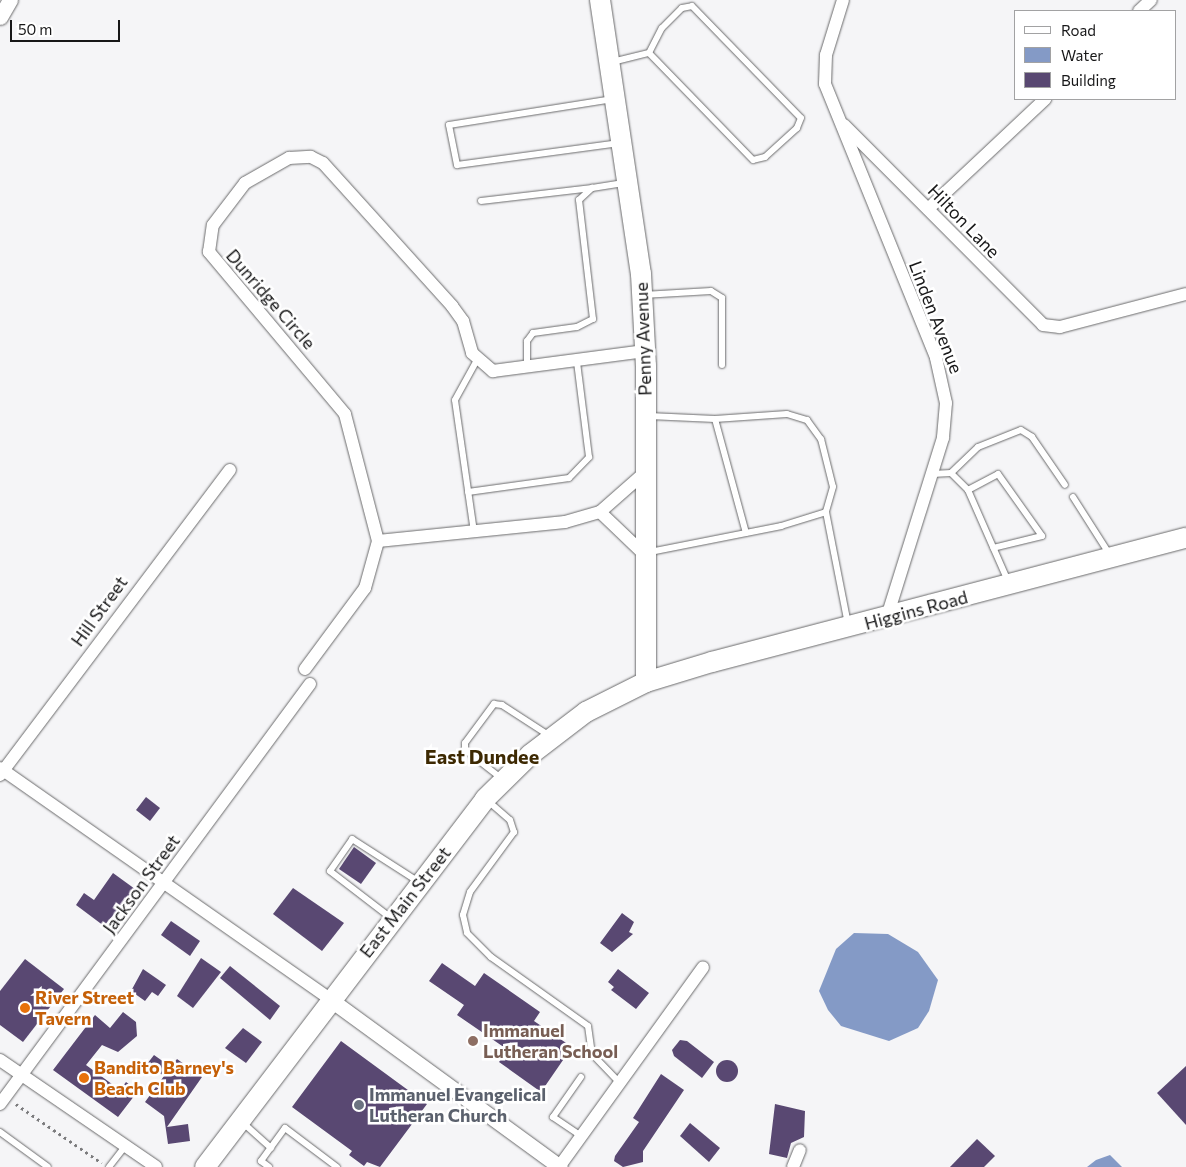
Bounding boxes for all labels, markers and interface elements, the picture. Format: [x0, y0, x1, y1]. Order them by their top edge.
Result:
scale bar [12, 10, 122, 42]
legend [1014, 10, 1176, 100]
text: 50 m [18, 20, 52, 38]
text: Road [1061, 21, 1096, 39]
text: Water [1061, 46, 1103, 64]
text: Building [1061, 71, 1116, 89]
street label: Hilton Lane [924, 180, 1004, 262]
street label: Dunridge Circle [222, 245, 320, 353]
street label: Linden Avenue [905, 258, 967, 376]
street label: Penny Avenue [630, 282, 656, 396]
street label: Hill Street [66, 572, 132, 650]
street label: Higgins Road [862, 586, 970, 634]
district label: East Dundee [425, 744, 539, 768]
street label: Jackson Street [98, 830, 184, 938]
street label: East Main Street [355, 842, 455, 962]
place label: River Street Tavern [35, 987, 134, 1030]
marker: River Street Tavern [19, 1002, 31, 1014]
place label: Immanuel Lutheran School [483, 1020, 618, 1062]
marker: Immanuel Lutheran School [467, 1035, 479, 1047]
place label: Bandito Barney's Beach Club [94, 1057, 234, 1100]
marker: Bandito Barney's Beach Club [78, 1072, 90, 1084]
place label: Immanuel Evangelical Lutheran Church [369, 1084, 546, 1126]
marker: Immanuel Evangelical Lutheran Church [353, 1099, 365, 1111]

